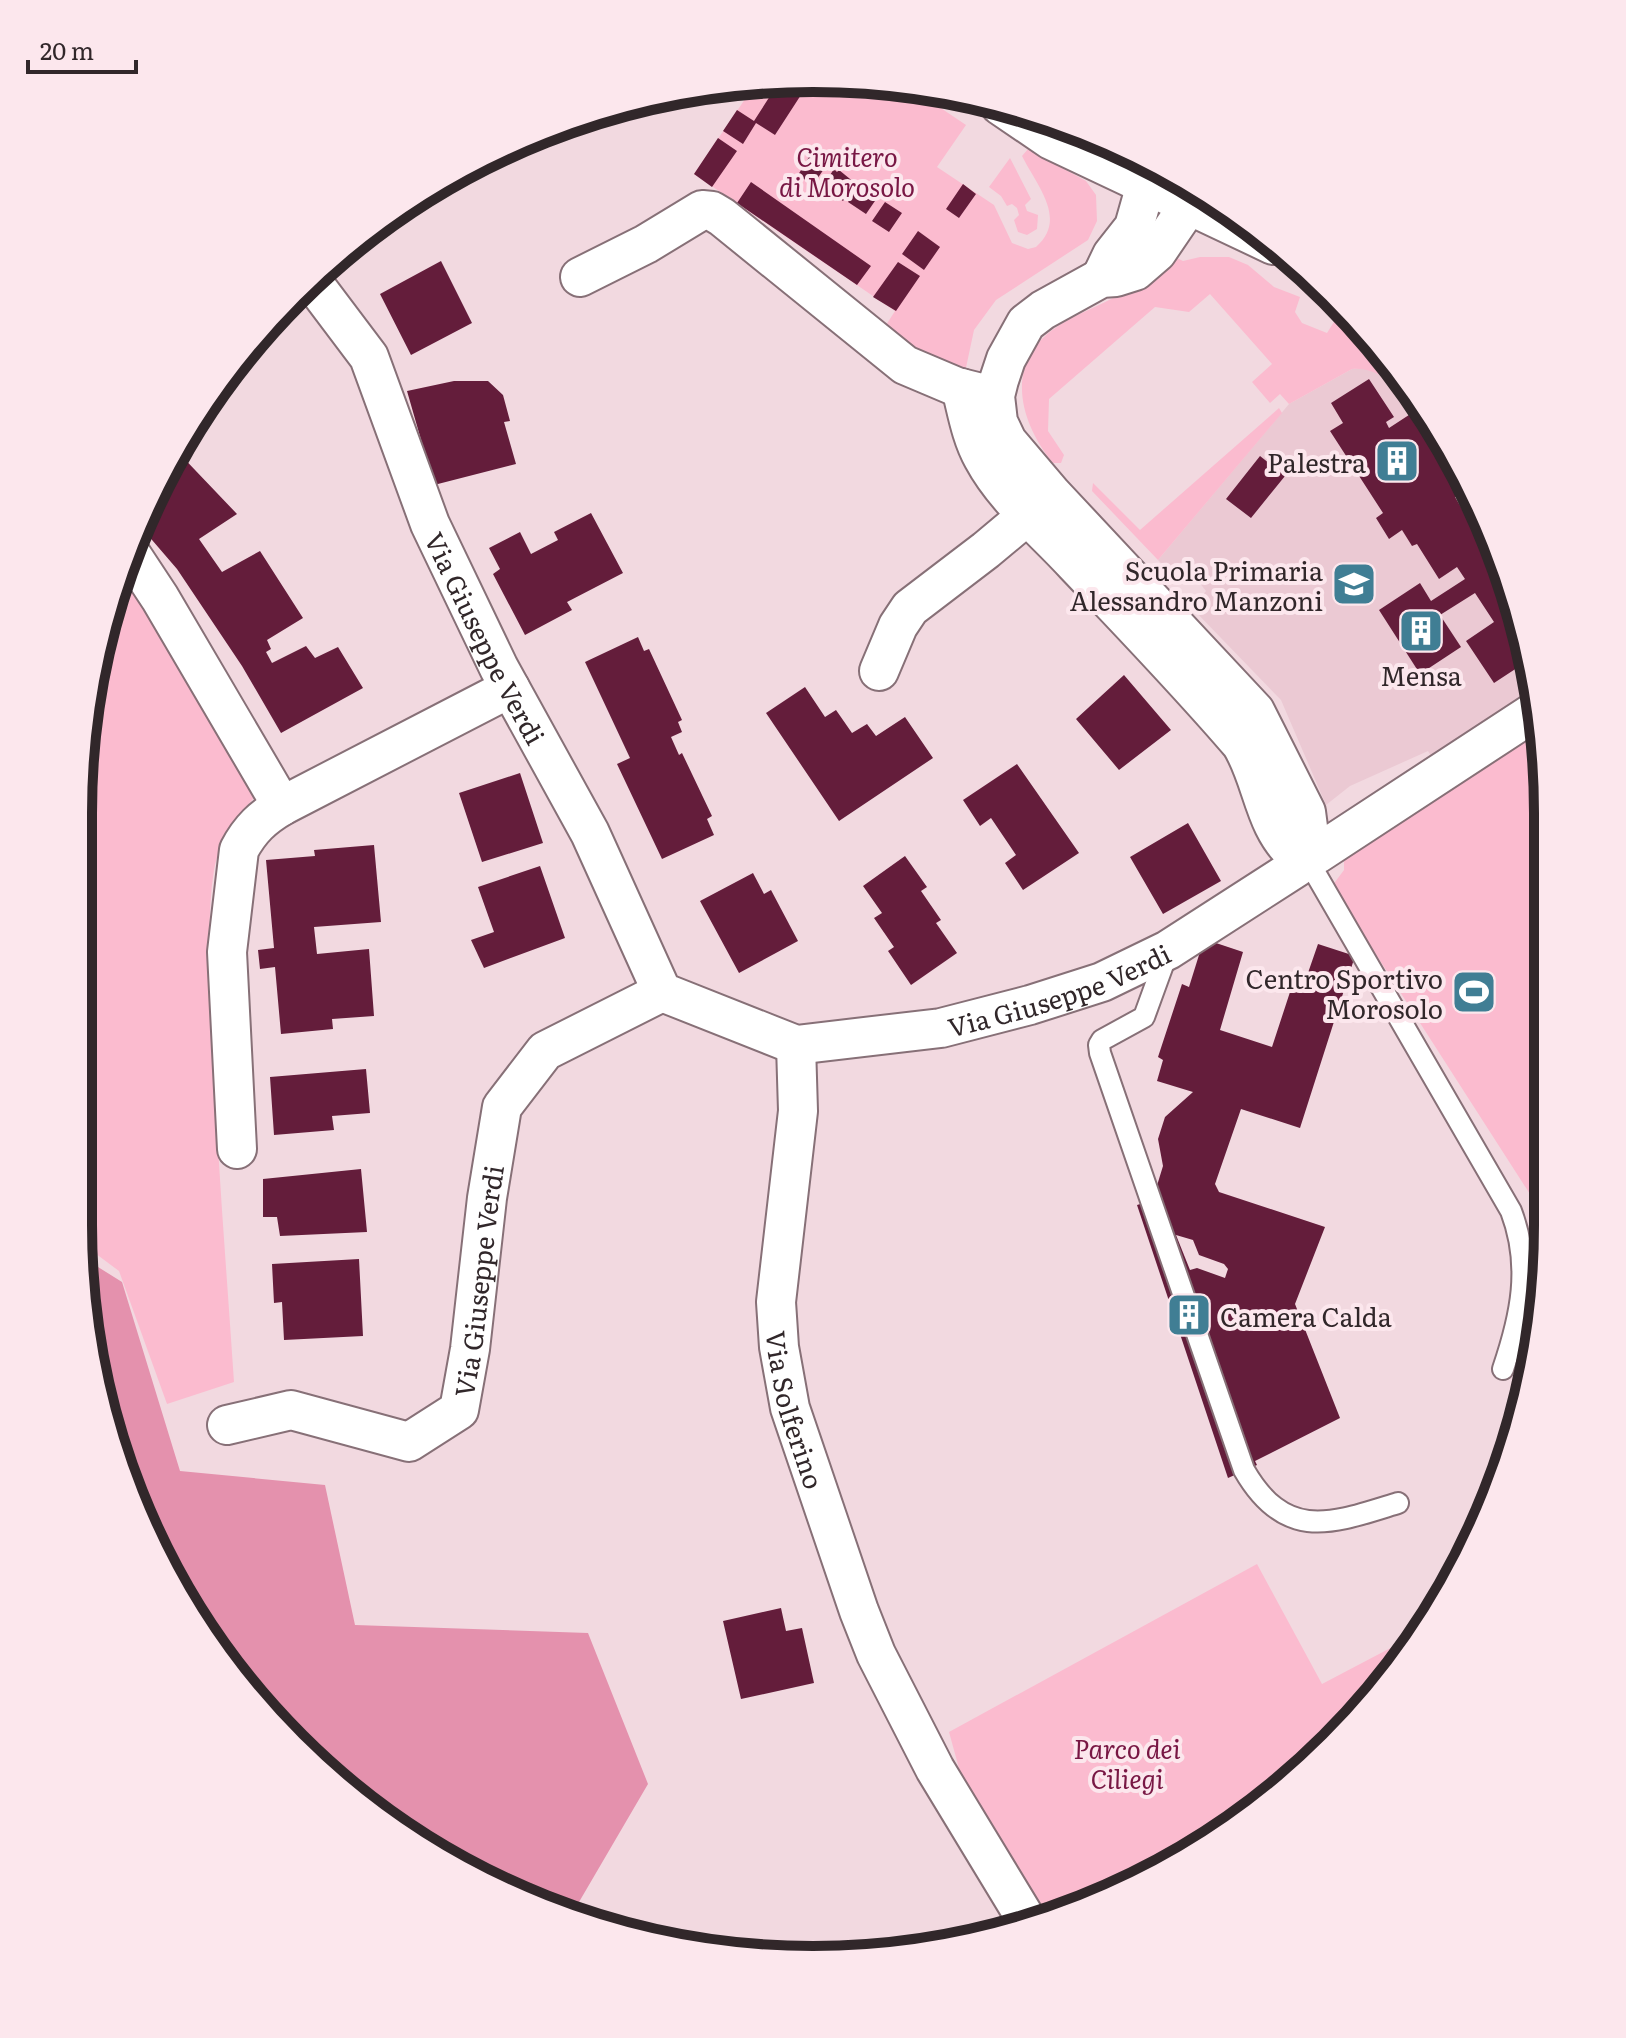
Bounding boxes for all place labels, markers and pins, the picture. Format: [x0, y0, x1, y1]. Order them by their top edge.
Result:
building icon: Palestra [1373, 437, 1421, 485]
place label: Palestra [1267, 442, 1366, 481]
place label: Scuola Primaria Alessandro Manzoni [1070, 550, 1323, 619]
school or university icon: Scuola Primaria Alessandro Manzoni [1330, 560, 1378, 608]
building icon: Mensa [1397, 607, 1445, 655]
place label: Mensa [1380, 655, 1462, 694]
place label: Centro Sportivo Morosolo [1246, 958, 1443, 1027]
sports icon: Centro Sportivo Morosolo [1450, 968, 1498, 1016]
building icon: Camera Calda [1165, 1291, 1213, 1339]
place label: Camera Calda [1220, 1296, 1392, 1335]

